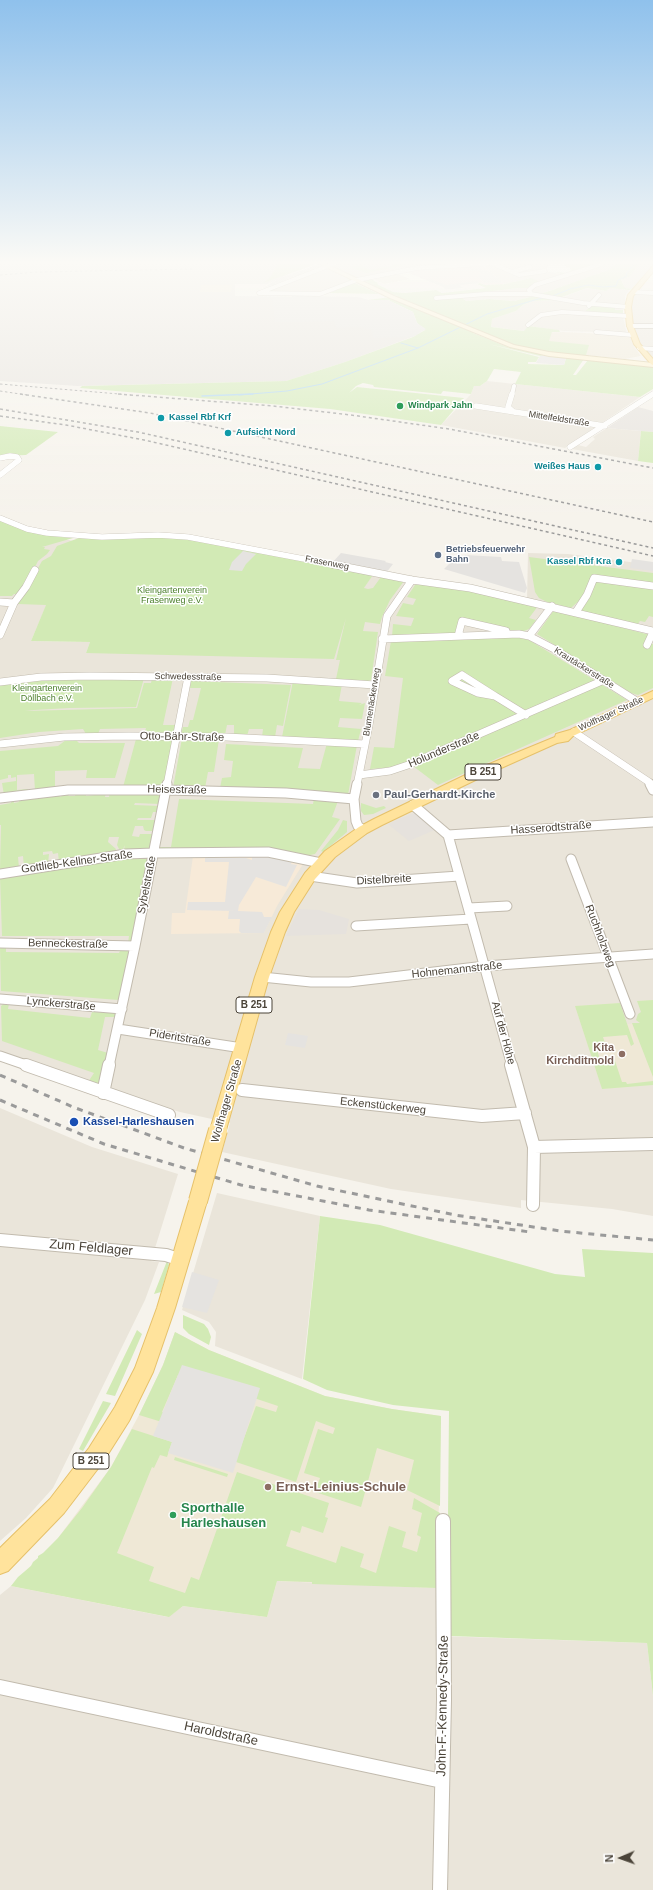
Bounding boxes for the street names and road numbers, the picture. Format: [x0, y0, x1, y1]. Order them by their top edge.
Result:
street label: Mittelfeldstraße [528, 409, 590, 429]
street label: Frasenweg [304, 553, 350, 573]
street label: Krautäckerstraße [552, 645, 616, 691]
street label: Blumenäckerweg [361, 667, 383, 737]
street label: Schwedesstraße [154, 671, 222, 683]
street label: Wolfhager Straße [577, 694, 645, 734]
street label: Holunderstraße [407, 729, 481, 771]
street label: Otto-Bähr-Straße [140, 730, 224, 744]
road number: B 251 [465, 764, 501, 780]
street label: Heisestraße [147, 783, 207, 797]
street label: Hasserodtstraße [510, 819, 592, 837]
street label: Gottlieb-Kellner-Straße [20, 848, 134, 876]
street label: Sybelstraße [135, 855, 159, 915]
street label: Distelbreite [356, 872, 412, 888]
street label: Ruchholzweg [582, 903, 618, 969]
street label: Benneckestraße [28, 937, 108, 951]
street label: Hohnemannstraße [411, 959, 503, 981]
street label: Lynckerstraße [26, 994, 96, 1014]
road number: B 251 [236, 997, 272, 1013]
street label: Auf der Höhe [488, 1000, 518, 1066]
street label: Pideritstraße [148, 1027, 212, 1049]
street label: Wolfhager Straße [209, 1058, 245, 1144]
street label: Eckenstückerweg [339, 1095, 427, 1117]
street label: Zum Feldlager [49, 1237, 133, 1259]
road number: B 251 [73, 1453, 109, 1469]
street label: John-F.-Kennedy-Straße [434, 1635, 452, 1777]
street label: Haroldstraße [183, 1719, 259, 1749]

